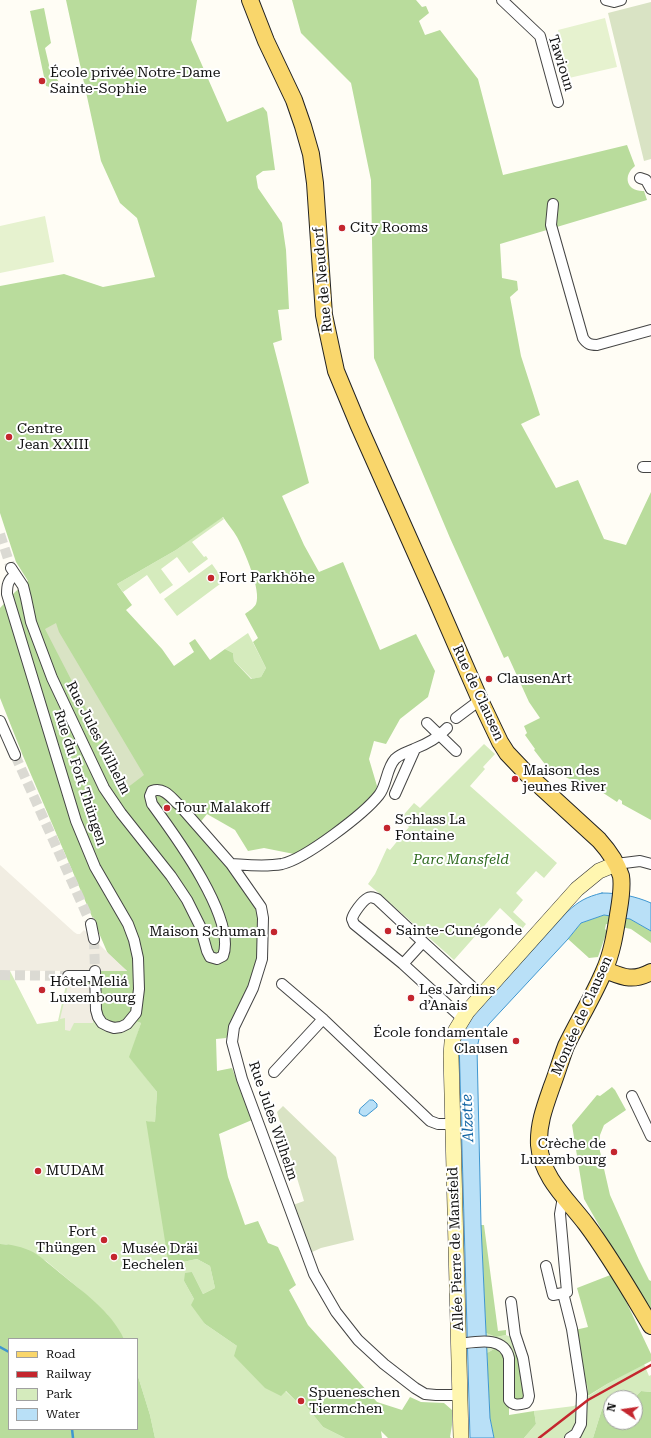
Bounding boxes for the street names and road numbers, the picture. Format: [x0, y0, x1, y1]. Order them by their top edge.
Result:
street label: Tawioun [544, 33, 578, 93]
street label: Rue de Neudorf [310, 227, 336, 333]
street label: Rue de Clausen [449, 643, 507, 743]
street label: Rue Jules Wilhelm [62, 679, 134, 797]
street label: Rue du Fort Thüngen [50, 708, 110, 848]
street label: Montée de Clausen [548, 954, 616, 1078]
street label: Rue Jules Wilhelm [245, 1059, 301, 1183]
street label: Allée Pierre de Mansfeld [445, 1167, 467, 1331]

